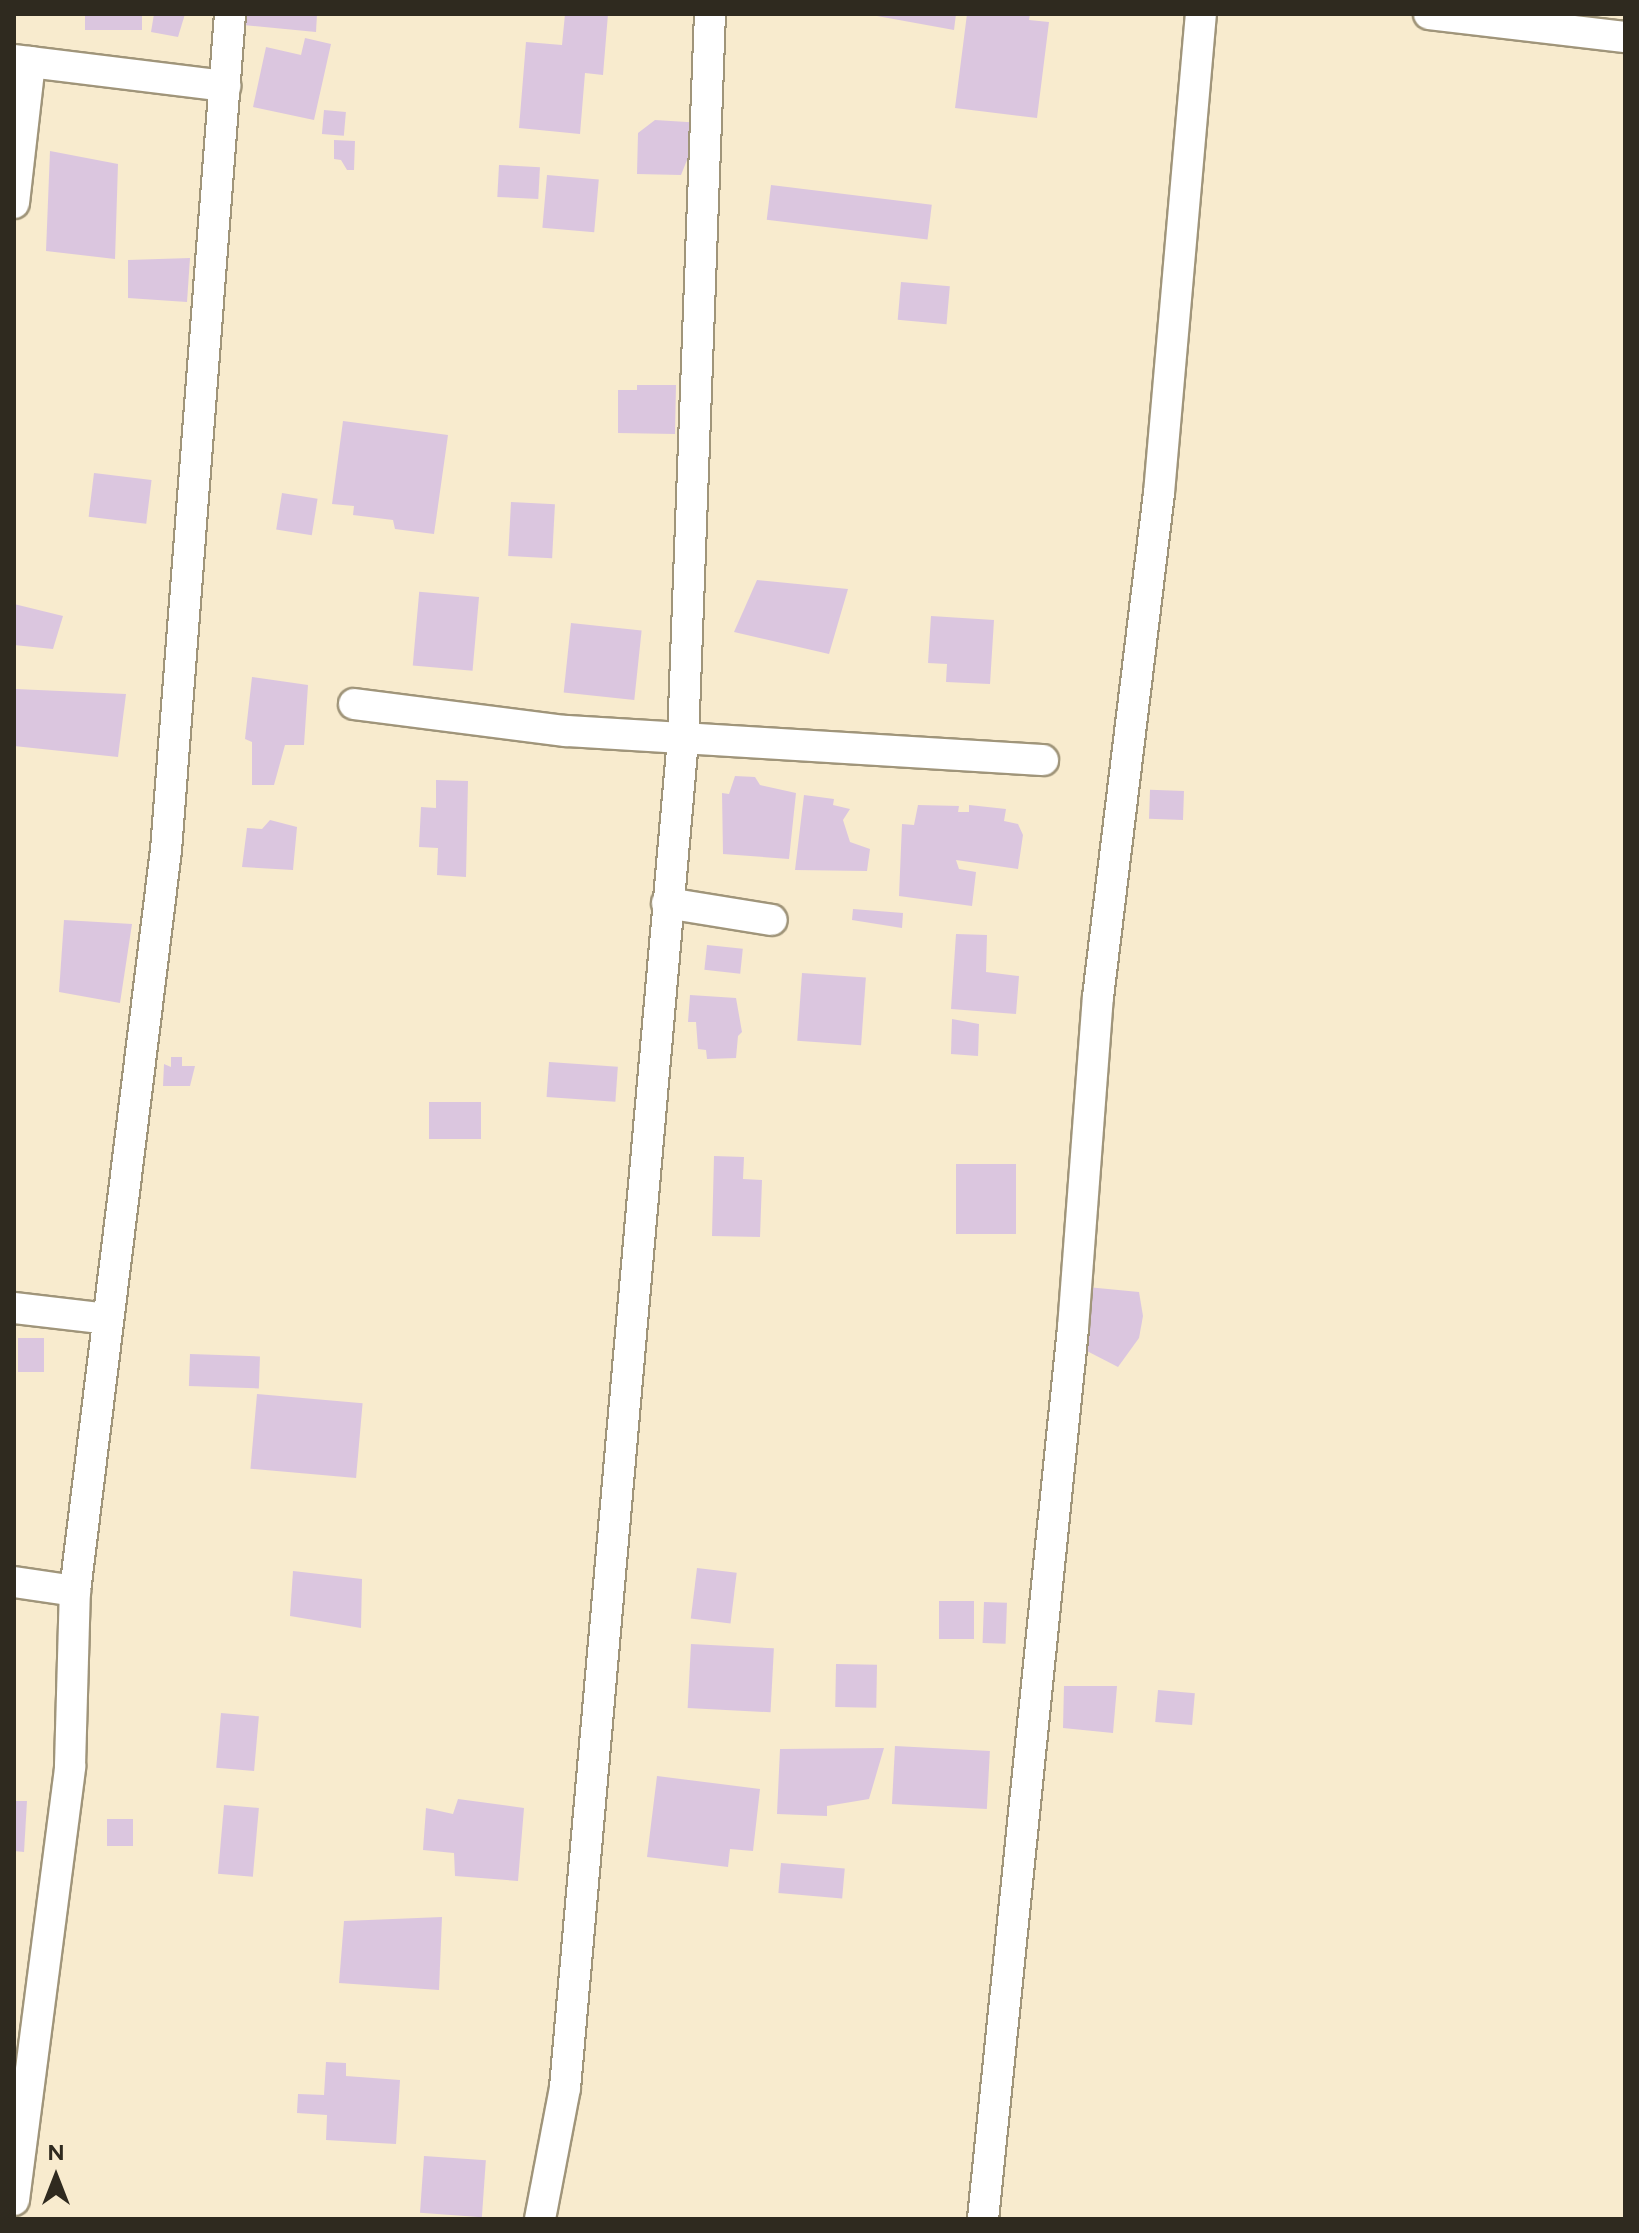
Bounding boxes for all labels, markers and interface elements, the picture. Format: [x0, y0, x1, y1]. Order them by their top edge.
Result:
north arrow [16, 2137, 96, 2217]
text: N [47, 2139, 65, 2166]

